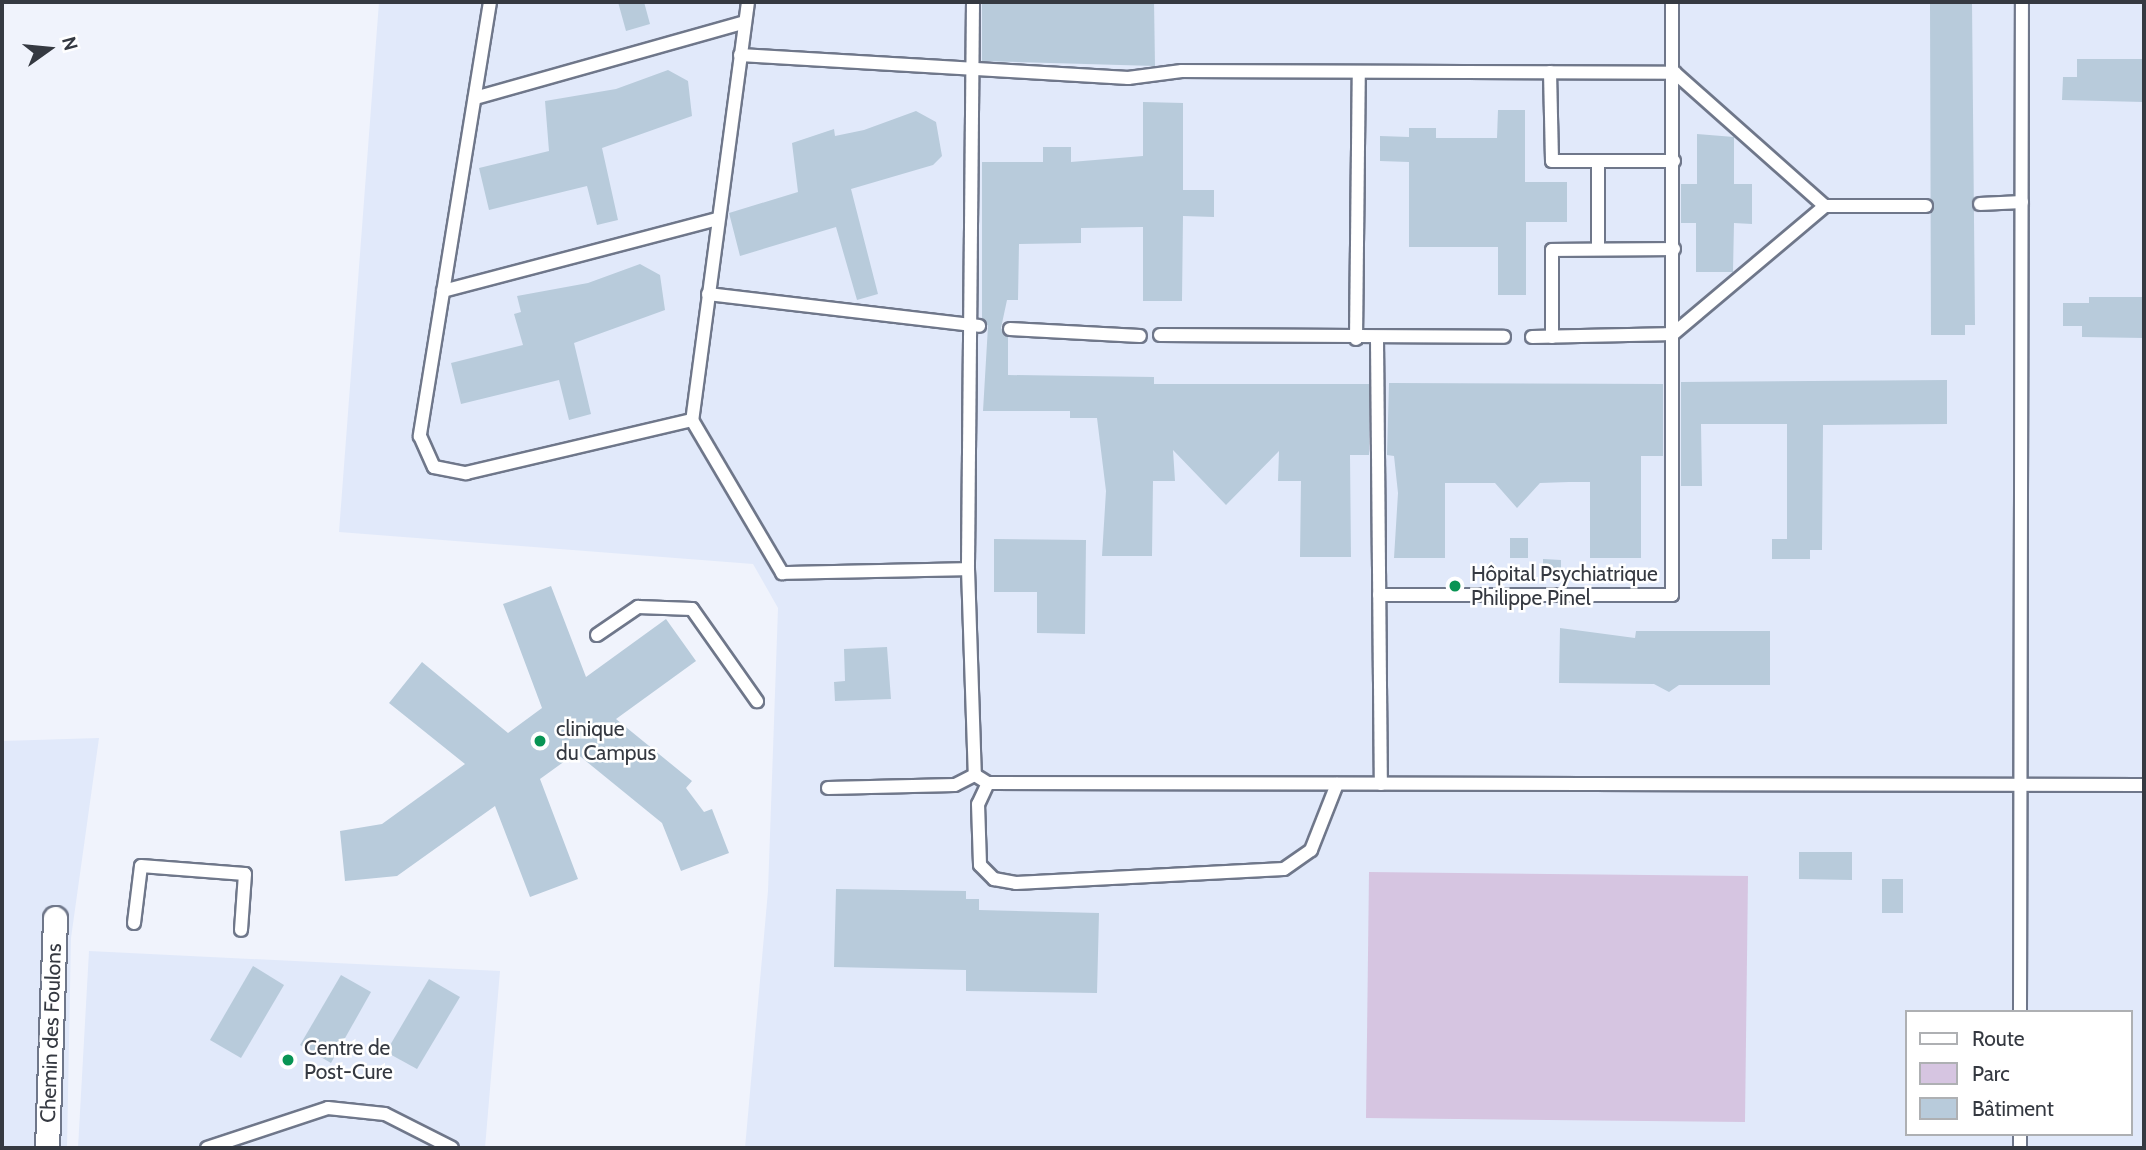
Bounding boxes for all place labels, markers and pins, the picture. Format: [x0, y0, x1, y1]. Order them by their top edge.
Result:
place label: Hôpital Psychiatrique Philippe Pinel [1471, 561, 1658, 611]
marker: Hôpital Psychiatrique Philippe Pinel [1445, 576, 1465, 596]
place label: clinique du Campus [556, 716, 656, 766]
marker: clinique du Campus [530, 731, 550, 751]
place label: Centre de Post-Cure [304, 1035, 393, 1085]
marker: Centre de Post-Cure [278, 1050, 298, 1070]

